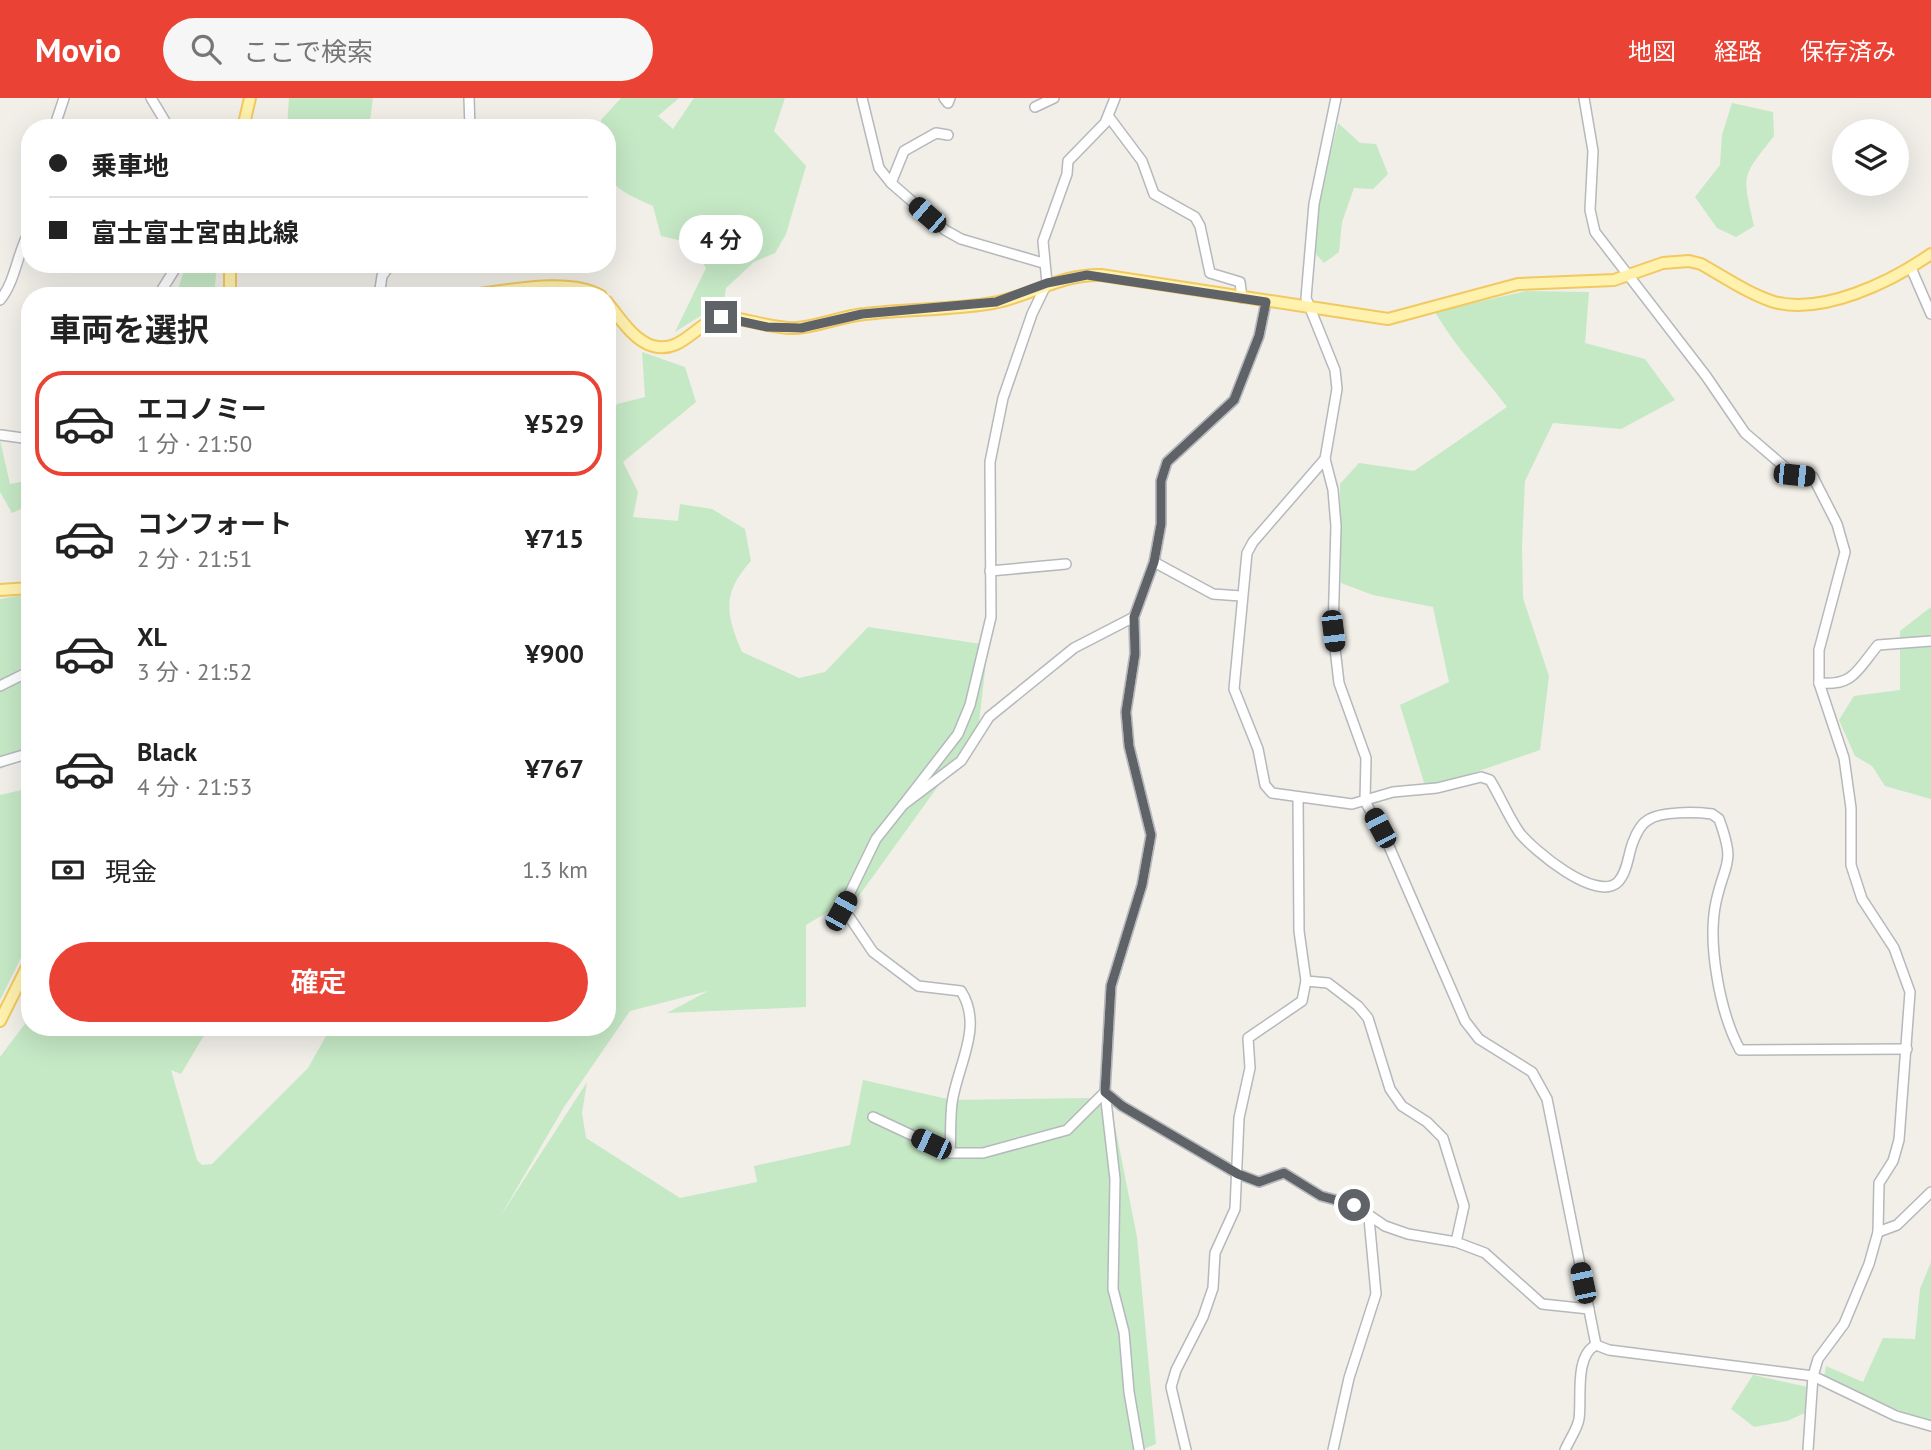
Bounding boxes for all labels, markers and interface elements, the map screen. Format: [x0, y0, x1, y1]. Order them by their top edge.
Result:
search box [163, 18, 653, 81]
text: Movio [35, 28, 121, 71]
icon: search [187, 30, 225, 68]
text: ここで検索 [243, 35, 373, 68]
text: 地図 [1628, 36, 1676, 67]
text: 経路 [1714, 36, 1762, 67]
text: 保存済み [1800, 36, 1896, 67]
map controls [1832, 119, 1909, 196]
button: layers [1832, 119, 1909, 196]
text: 乗車地 [91, 149, 169, 182]
car [905, 193, 950, 237]
text: 富士富士宮由比線 [91, 216, 299, 249]
callout: 4 分 [679, 216, 763, 264]
text: 4 分 [700, 225, 742, 254]
route end [705, 301, 737, 333]
text: 車両を選択 [49, 308, 209, 350]
icon: car [53, 392, 116, 455]
text: エコノミー [137, 392, 267, 425]
text: ¥529 [525, 407, 584, 440]
text: 1 分 · 21:50 [137, 429, 252, 458]
car [1773, 462, 1816, 488]
icon: car [53, 507, 116, 570]
text: コンフォート [137, 507, 292, 540]
text: ¥715 [525, 522, 584, 555]
text: 2 分 · 21:51 [137, 544, 252, 573]
car [1321, 609, 1346, 653]
text: XL [137, 620, 167, 653]
icon: car [53, 622, 116, 685]
text: ¥900 [525, 637, 584, 670]
text: 3 分 · 21:52 [137, 657, 252, 686]
text: Black [137, 735, 197, 768]
icon: car [53, 737, 116, 800]
text: ¥767 [525, 752, 584, 785]
text: 4 分 · 21:53 [137, 772, 252, 801]
car [1361, 805, 1400, 851]
icon: cash [49, 851, 87, 889]
text: 現金 [105, 855, 157, 888]
text: 1.3 km [522, 855, 588, 884]
car [822, 888, 861, 934]
button: 確定 [49, 942, 588, 1022]
car [908, 1126, 955, 1162]
route start [1338, 1189, 1370, 1221]
car [1569, 1260, 1598, 1306]

